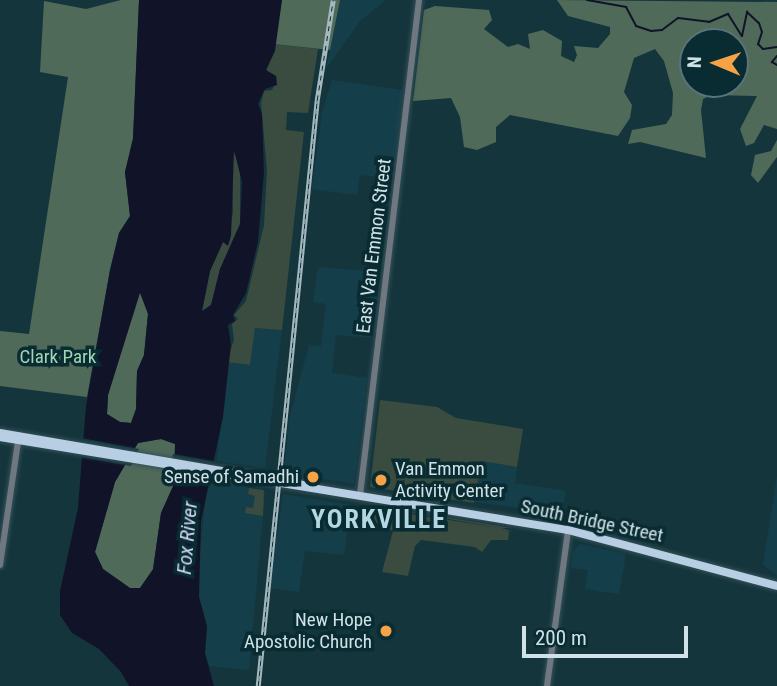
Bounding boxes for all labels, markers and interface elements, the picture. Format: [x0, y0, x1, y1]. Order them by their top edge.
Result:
north arrow [679, 28, 749, 98]
text: N [683, 56, 706, 69]
street label: East Van Emmon Street [352, 157, 396, 335]
park label: Clark Park [20, 346, 96, 368]
place label: Van Emmon Activity Center [395, 458, 504, 502]
place label: Sense of Samadhi [164, 466, 299, 488]
marker: Sense of Samadhi [305, 469, 321, 485]
marker: Van Emmon Activity Center [373, 472, 389, 488]
street label: South Bridge Street [519, 495, 665, 547]
water label: Fox River [171, 500, 203, 576]
district label: YORKVILLE [312, 504, 446, 536]
place label: New Hope Apostolic Church [244, 609, 372, 653]
scale bar [525, 612, 691, 656]
marker: New Hope Apostolic Church [378, 623, 394, 639]
text: 200 m [535, 626, 587, 650]

